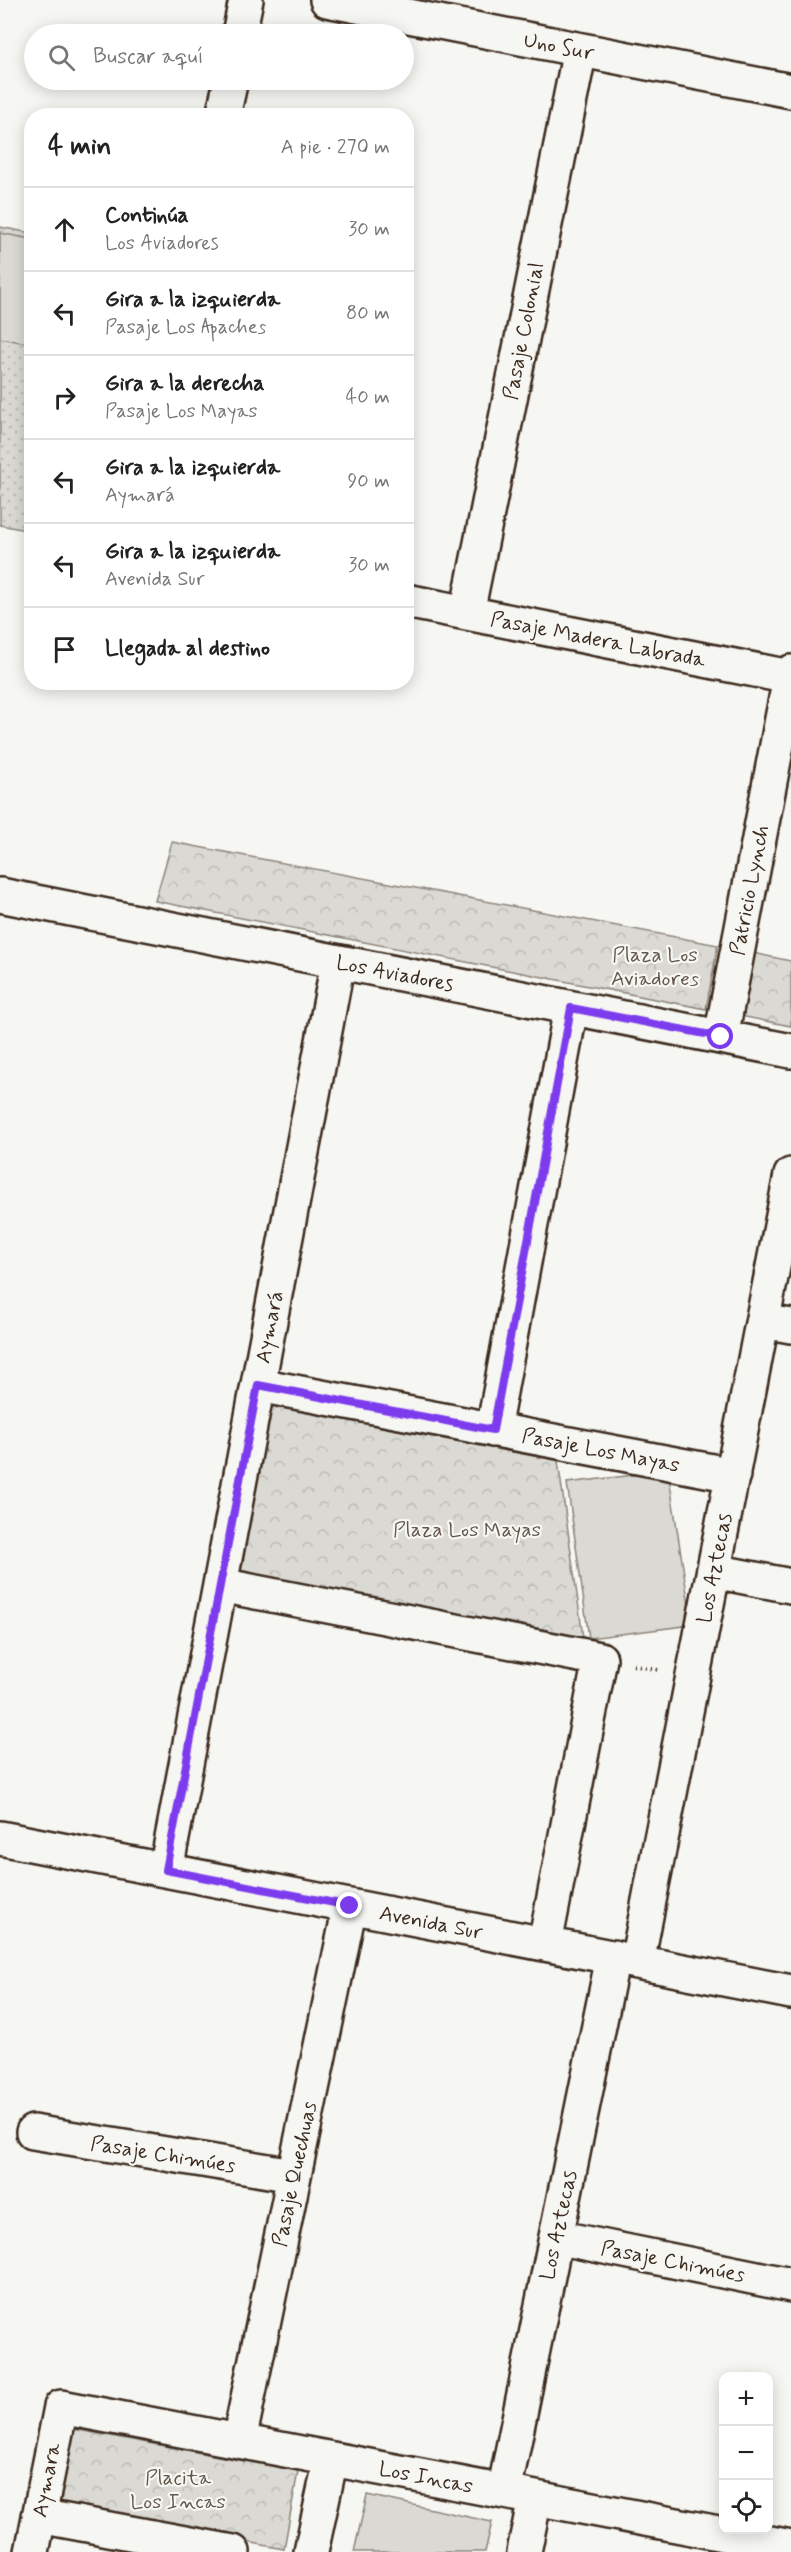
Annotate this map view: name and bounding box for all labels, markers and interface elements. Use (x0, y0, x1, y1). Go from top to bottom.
search box (24, 24, 414, 90)
street label: Uno Sur (521, 26, 597, 68)
icon: search (45, 41, 78, 74)
text: Buscar aquí (93, 43, 204, 71)
text: 4 min (48, 130, 111, 164)
text: A pie · 270 m (281, 134, 390, 161)
text: Continúa (105, 202, 189, 230)
icon: ahead (48, 213, 81, 246)
text: 30 m (348, 216, 390, 243)
text: Los Aviadores (105, 230, 219, 257)
street label: Pasaje Colonial (497, 260, 551, 402)
text: Gira a la izquierda (105, 286, 280, 314)
icon: left (48, 297, 81, 330)
text: 80 m (346, 300, 390, 327)
text: Pasaje Los Apaches (105, 314, 266, 341)
text: Gira a la derecha (105, 370, 265, 398)
icon: right (48, 381, 81, 414)
text: 40 m (346, 384, 390, 411)
text: Pasaje Los Mayas (105, 398, 257, 425)
text: Gira a la izquierda (105, 454, 280, 482)
icon: left (48, 465, 81, 498)
text: 90 m (347, 468, 390, 495)
text: Aymará (105, 482, 175, 509)
text: Gira a la izquierda (105, 538, 280, 566)
icon: left (48, 549, 81, 582)
text: 30 m (348, 552, 390, 579)
text: Avenida Sur (105, 566, 204, 593)
street label: Pasaje Madera Labrada (488, 605, 708, 675)
icon: arrive (48, 633, 81, 666)
text: Llegada al destino (105, 635, 270, 663)
street label: Patricio Lynch (724, 823, 776, 958)
park label: Plaza Los Aviadores (611, 941, 699, 993)
street label: Los Aviadores (334, 949, 456, 999)
route start (707, 1023, 733, 1049)
street label: Aymará (249, 1289, 291, 1366)
street label: Pasaje Los Mayas (520, 1422, 682, 1480)
street label: Los Aztecas (691, 1511, 739, 1626)
park label: Plaza Los Mayas (393, 1516, 541, 1544)
route end (336, 1892, 362, 1918)
street label: Avenida Sur (377, 1899, 485, 1947)
street label: Pasaje Quechuas (266, 2099, 324, 2249)
street label: Pasaje Chimúes (88, 2130, 237, 2180)
street label: Los Aztecas (534, 2168, 584, 2283)
street label: Pasaje Chimúes (598, 2234, 747, 2290)
map controls (719, 2372, 773, 2534)
button: + (719, 2372, 773, 2426)
button: − (719, 2426, 773, 2480)
street label: Aymara (26, 2440, 68, 2520)
street label: Los Incas (376, 2455, 475, 2501)
park label: Placita Los Incas (130, 2464, 226, 2516)
button: locate (719, 2480, 773, 2534)

